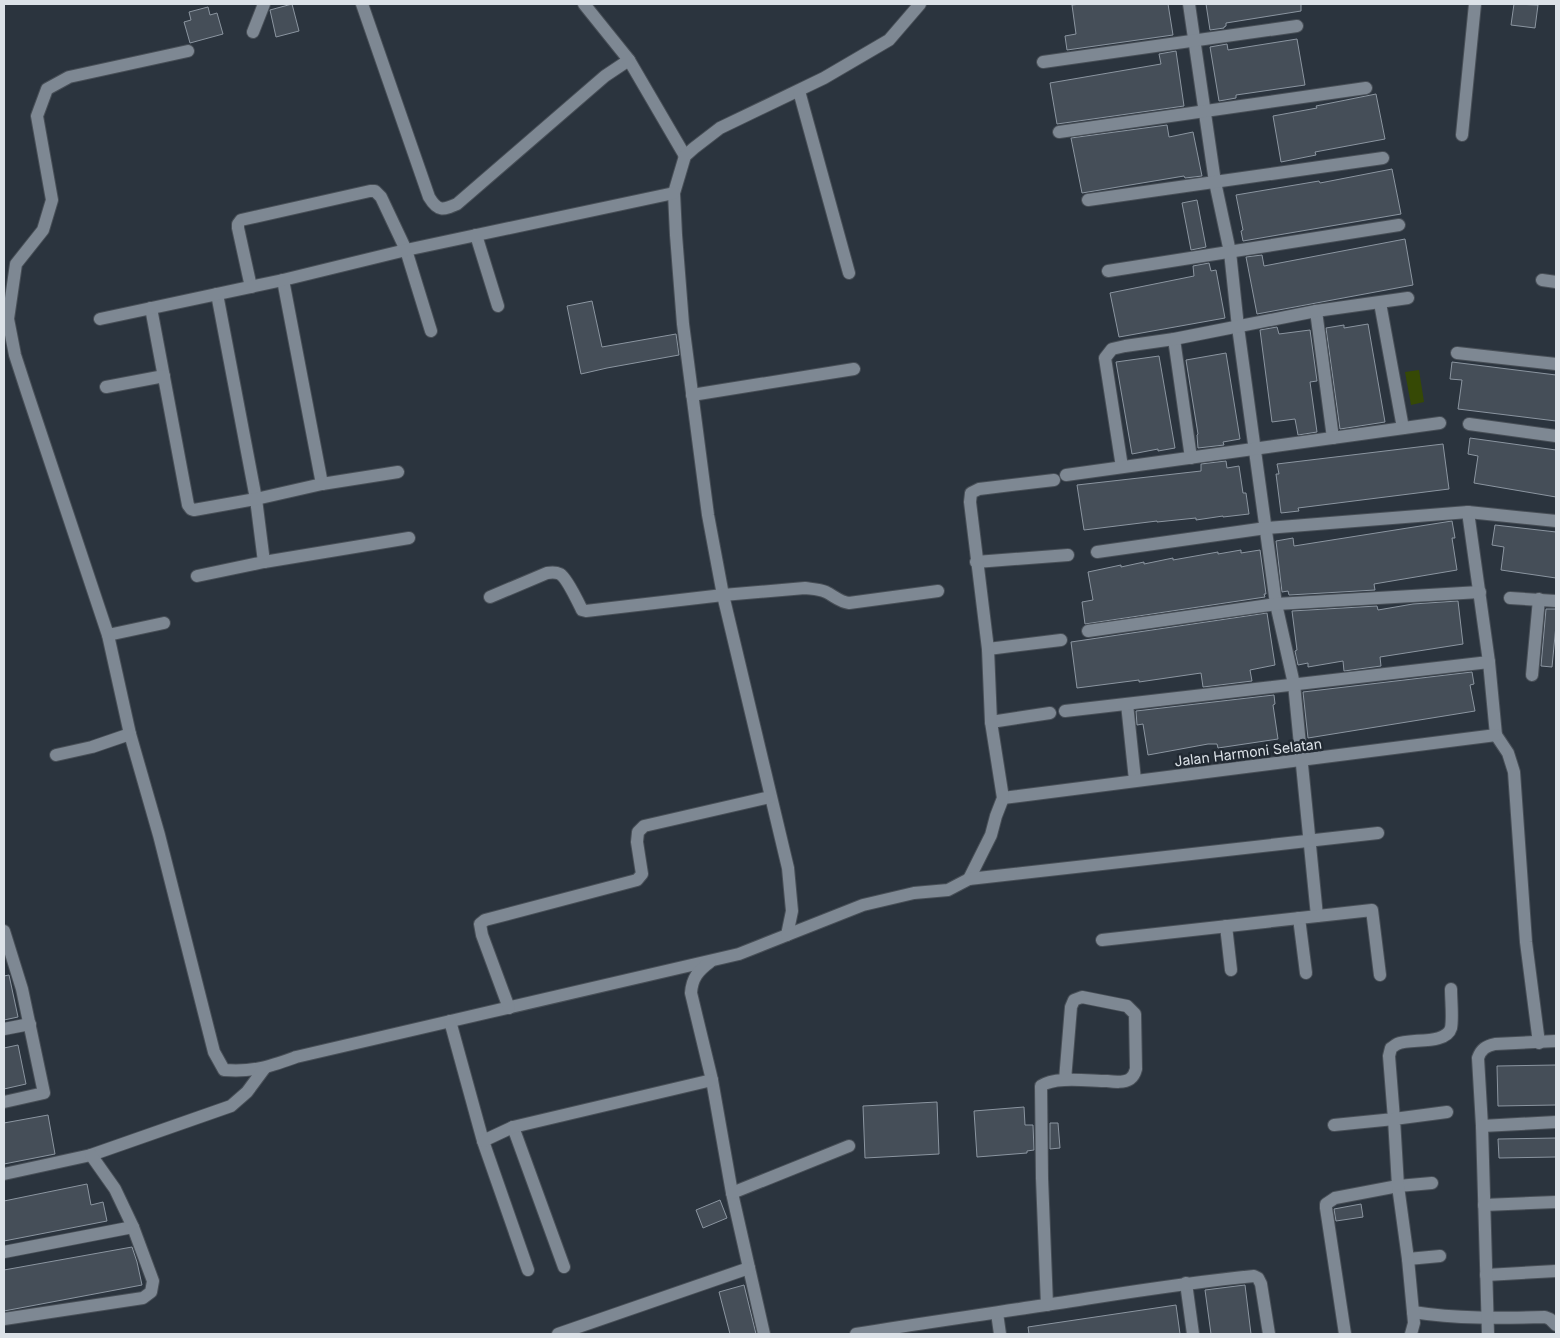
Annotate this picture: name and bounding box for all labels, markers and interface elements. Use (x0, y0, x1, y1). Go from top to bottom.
street label: Jalan Harmoni Selatan (1173, 735, 1323, 769)

